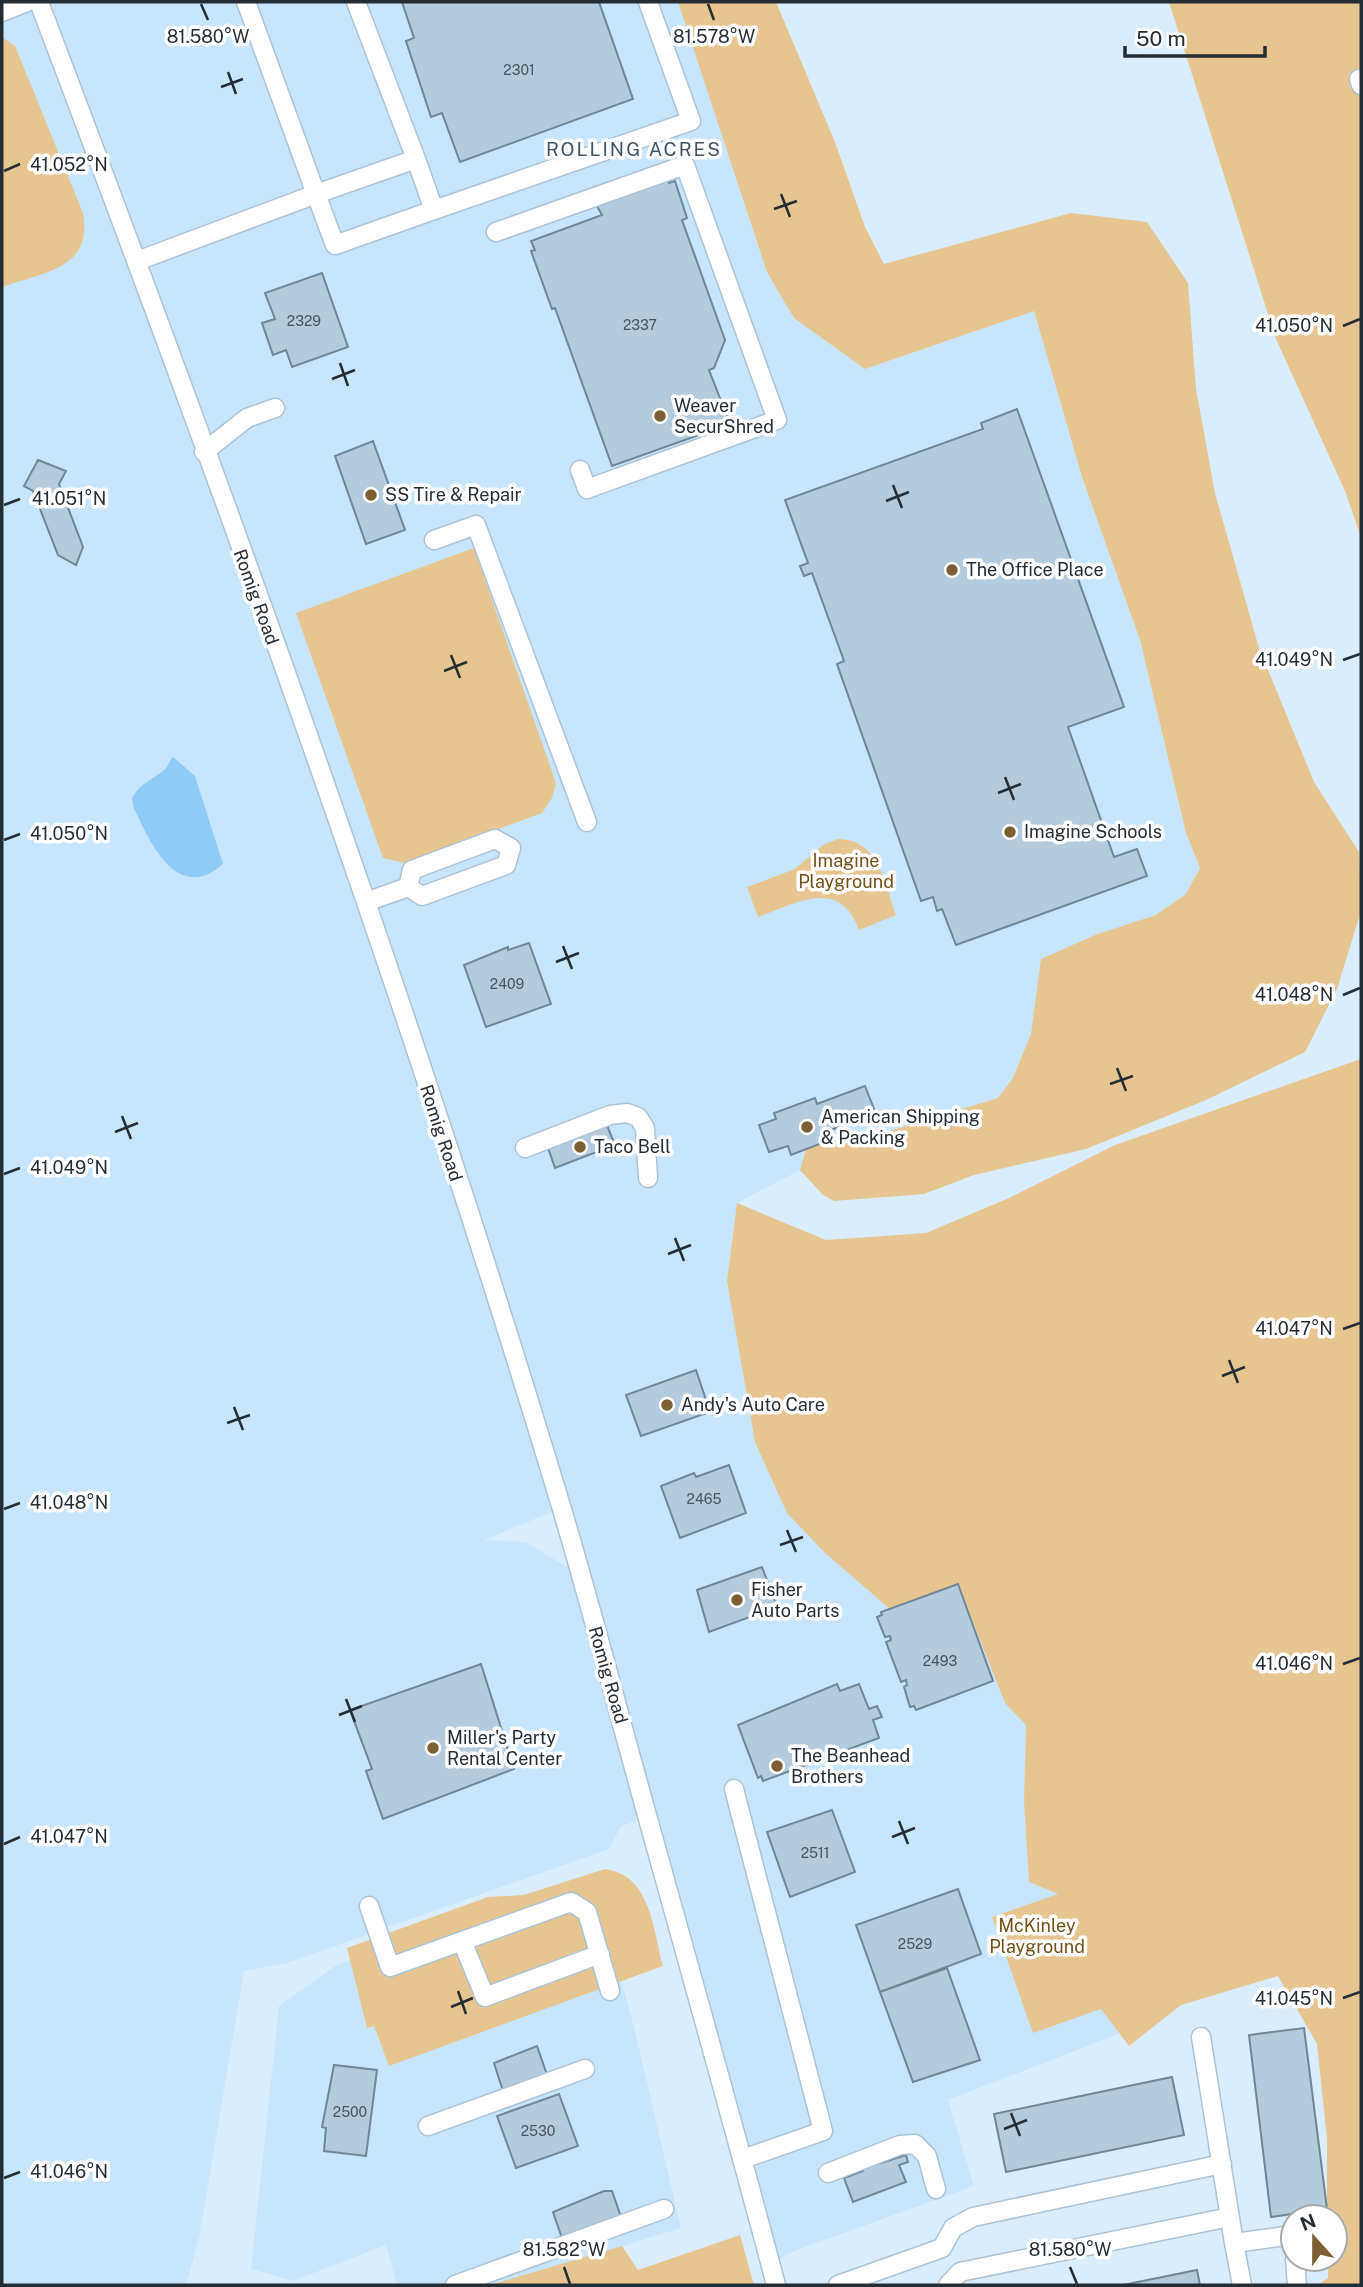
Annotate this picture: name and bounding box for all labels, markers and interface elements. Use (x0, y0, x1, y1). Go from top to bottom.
scale bar (1125, 14, 1265, 58)
text: 81.580°W (167, 26, 249, 47)
text: 81.578°W (673, 26, 755, 47)
text: 50 m (1136, 26, 1186, 51)
house number: 2301 (503, 62, 535, 78)
district label: ROLLING ACRES (546, 138, 722, 160)
text: 41.052°N (30, 154, 108, 175)
house number: 2329 (287, 313, 321, 329)
text: 41.050°N (1255, 315, 1333, 336)
house number: 2337 (623, 317, 657, 333)
place label: Weaver SecurShred (674, 395, 774, 437)
marker: Weaver SecurShred (652, 408, 668, 424)
place label: SS Tire & Repair (385, 484, 522, 505)
marker: SS Tire & Repair (363, 487, 379, 503)
text: 41.051°N (32, 488, 106, 509)
street label: Romig Road (229, 546, 283, 648)
place label: The Office Place (966, 559, 1104, 580)
marker: The Office Place (944, 562, 960, 578)
text: 41.049°N (1255, 649, 1333, 670)
place label: Imagine Schools (1024, 821, 1162, 842)
text: 41.050°N (30, 823, 108, 844)
marker: Imagine Schools (1002, 824, 1018, 840)
park label: Imagine Playground (798, 850, 894, 892)
house number: 2409 (490, 976, 524, 992)
text: 41.048°N (1255, 984, 1333, 1005)
street label: Romig Road (416, 1082, 467, 1184)
place label: American Shipping & Packing (821, 1106, 980, 1148)
marker: American Shipping & Packing (799, 1119, 815, 1135)
place label: Taco Bell (594, 1136, 671, 1157)
marker: Taco Bell (572, 1139, 588, 1155)
text: 41.049°N (30, 1157, 108, 1178)
text: 41.047°N (1255, 1318, 1333, 1339)
place label: Andy's Auto Care (681, 1394, 825, 1415)
marker: Andy's Auto Care (659, 1397, 675, 1413)
house number: 2465 (687, 1491, 721, 1507)
text: 41.048°N (30, 1492, 108, 1513)
place label: Fisher Auto Parts (751, 1579, 839, 1621)
marker: Fisher Auto Parts (729, 1592, 745, 1608)
street label: Romig Road (585, 1624, 632, 1726)
house number: 2493 (923, 1653, 957, 1669)
text: 41.046°N (1255, 1653, 1333, 1674)
place label: Miller's Party Rental Center (447, 1727, 562, 1769)
marker: Miller's Party Rental Center (425, 1740, 441, 1756)
place label: The Beanhead Brothers (791, 1745, 910, 1787)
marker: The Beanhead Brothers (769, 1758, 785, 1774)
text: 41.047°N (30, 1826, 108, 1847)
house number: 2511 (801, 1845, 829, 1861)
park label: McKinley Playground (989, 1915, 1085, 1957)
house number: 2529 (898, 1936, 932, 1952)
text: 41.045°N (1255, 1988, 1333, 2009)
house number: 2500 (333, 2104, 367, 2120)
house number: 2530 (521, 2123, 555, 2139)
text: 41.046°N (30, 2161, 108, 2182)
north arrow (1279, 2203, 1349, 2273)
text: N (1297, 2209, 1319, 2235)
text: 81.582°W (523, 2239, 605, 2260)
text: 81.580°W (1029, 2239, 1111, 2260)

